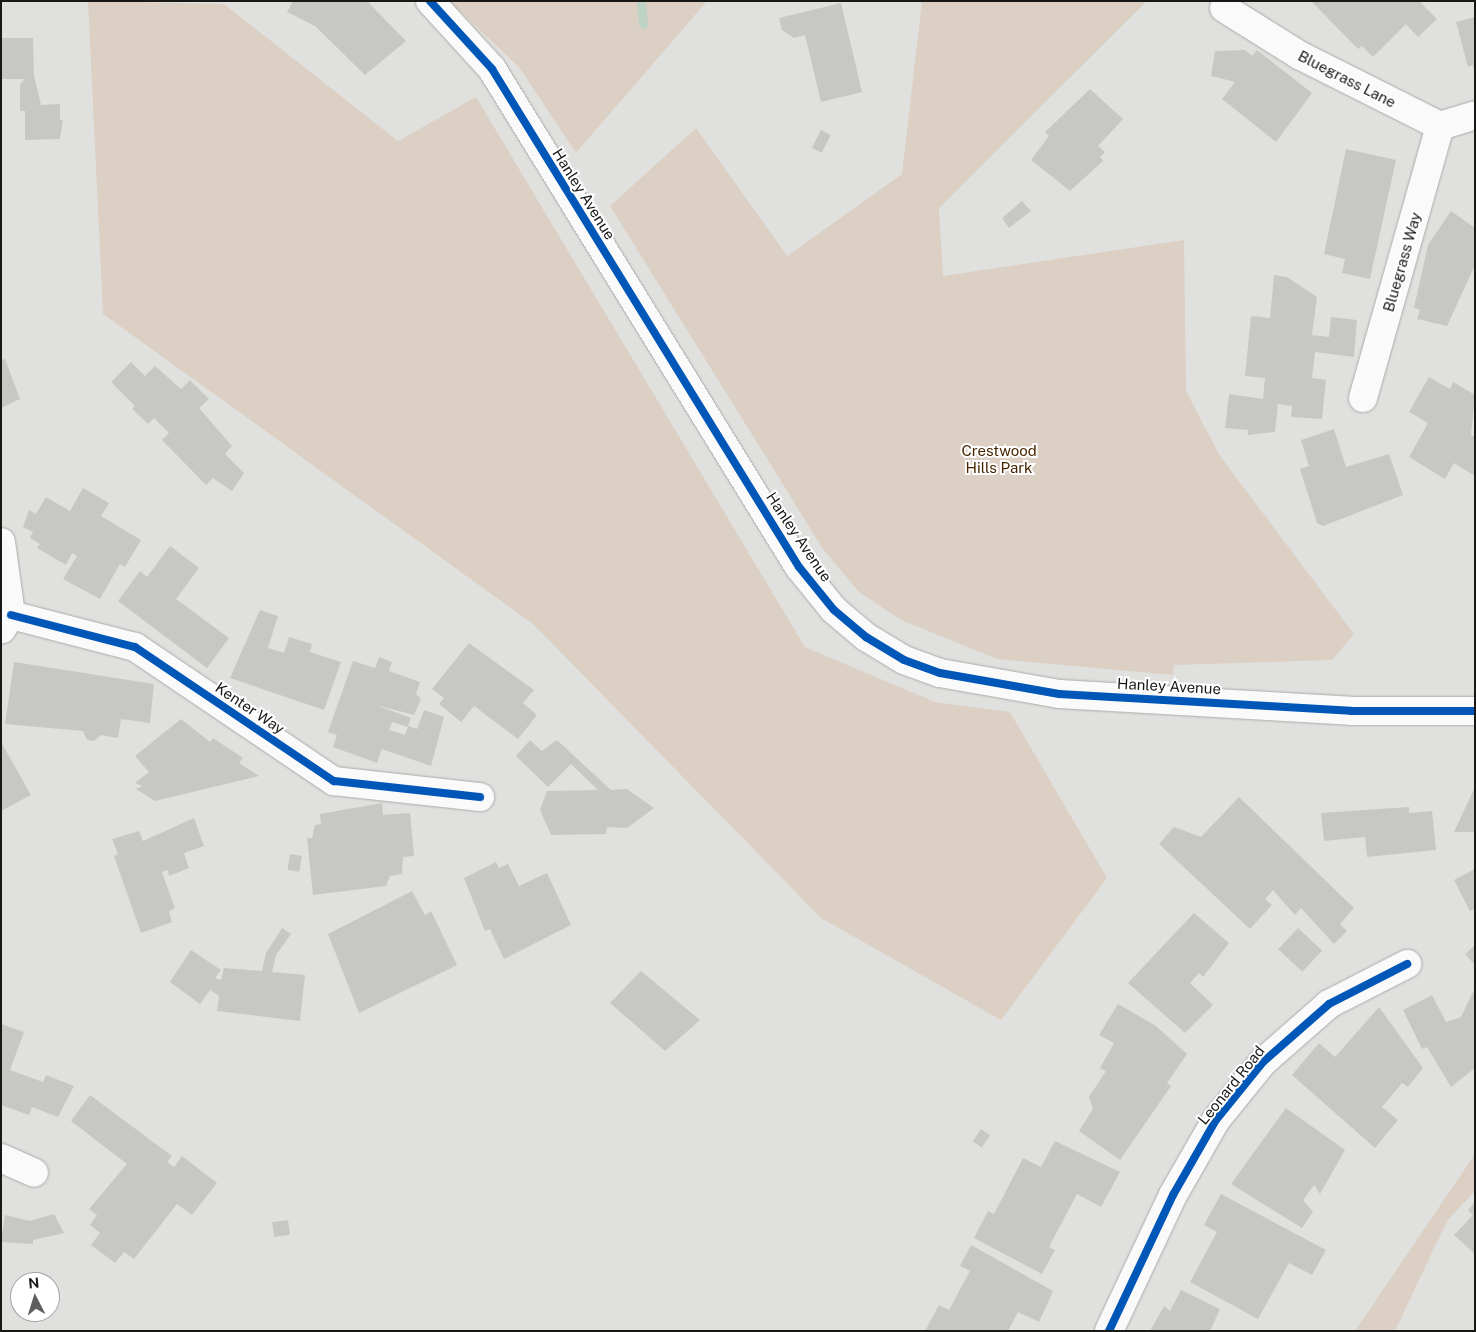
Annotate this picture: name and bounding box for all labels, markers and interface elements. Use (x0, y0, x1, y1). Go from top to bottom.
street label: Bluegrass Lane (1295, 47, 1399, 111)
street label: Hanley Avenue (549, 145, 619, 243)
street label: Bluegrass Way (1379, 210, 1425, 314)
park label: Crestwood Hills Park (961, 441, 1037, 476)
street label: Hanley Avenue (762, 489, 836, 585)
street label: Hanley Avenue (1117, 674, 1221, 698)
street label: Kenter Way (212, 678, 288, 738)
street label: Leonard Road (1194, 1042, 1268, 1128)
north arrow (10, 1272, 60, 1322)
text: N (28, 1275, 40, 1292)

